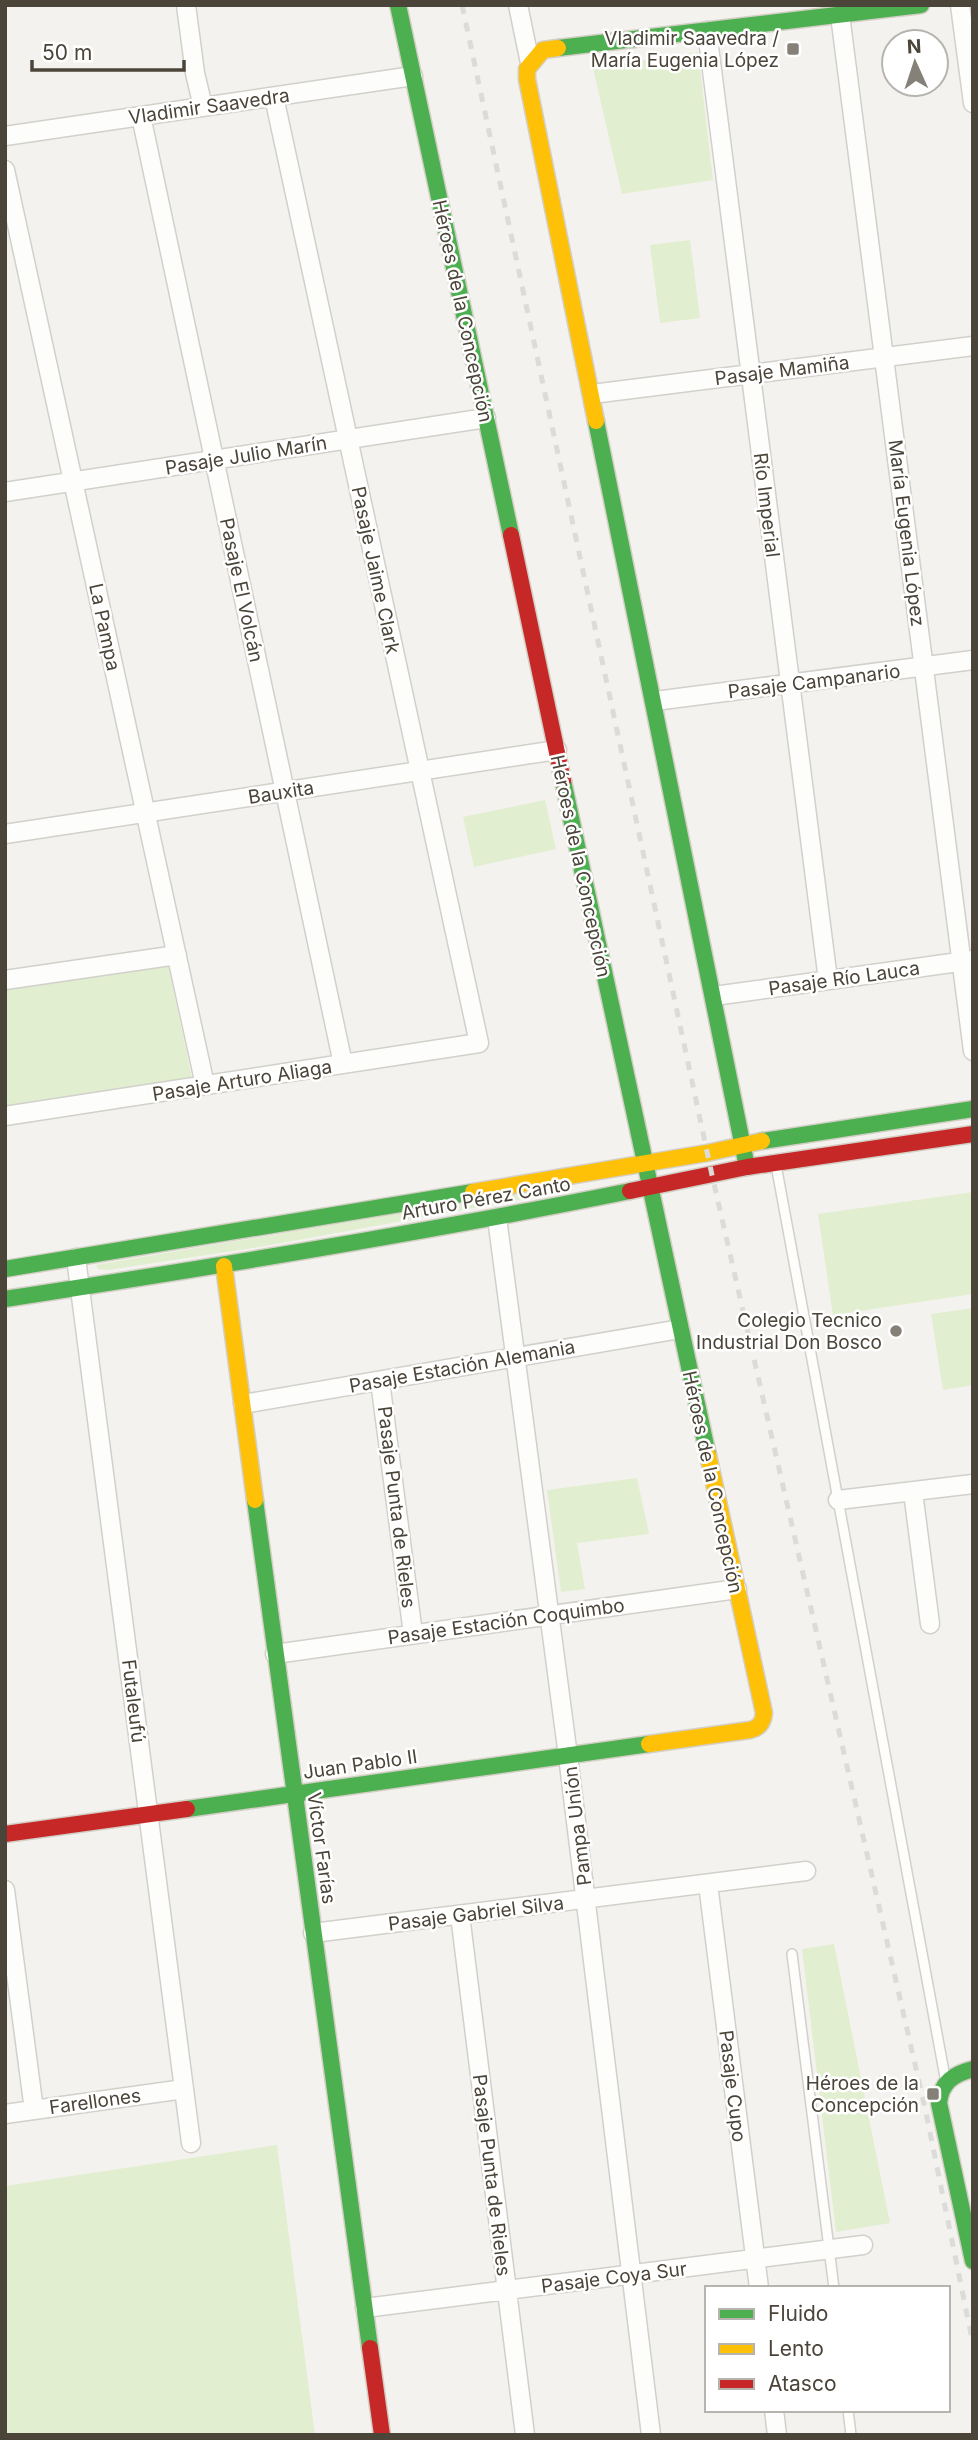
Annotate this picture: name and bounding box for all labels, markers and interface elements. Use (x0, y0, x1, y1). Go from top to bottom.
place label: Vladimir Saavedra / María Eugenia López (591, 27, 779, 72)
scale bar (32, 28, 184, 72)
north arrow (880, 28, 950, 98)
text: N (906, 35, 922, 58)
text: 50 m (42, 40, 92, 65)
marker: Vladimir Saavedra / María Eugenia López (785, 41, 801, 57)
street label: Vladimir Saavedra (127, 84, 291, 129)
street label: Héroes de la Concepción (428, 198, 497, 424)
street label: Pasaje Mamiña (713, 351, 851, 390)
street label: Pasaje Julio Marín (163, 431, 329, 480)
street label: María Eugenia López (884, 438, 929, 628)
street label: Río Imperial (749, 451, 784, 559)
street label: Pasaje Jaime Clark (347, 484, 405, 657)
street label: Pasaje El Volcán (215, 516, 268, 664)
street label: La Pampa (84, 581, 125, 673)
street label: Pasaje Campanario (727, 660, 902, 703)
street label: Héroes de la Concepción (546, 753, 615, 979)
street label: Bauxita (247, 776, 316, 809)
street label: Pasaje Río Lauca (767, 956, 921, 1000)
street label: Pasaje Arturo Aliaga (151, 1055, 333, 1106)
street label: Arturo Pérez Canto (400, 1172, 572, 1225)
place label: Colegio Tecnico Industrial Don Bosco (696, 1309, 882, 1354)
marker: Colegio Tecnico Industrial Don Bosco (888, 1323, 904, 1339)
street label: Pasaje Estación Alemania (347, 1335, 577, 1398)
street label: Héroes de la Concepción (678, 1369, 747, 1595)
street label: Pasaje Punta de Rieles (373, 1405, 420, 1609)
street label: Pasaje Estación Coquimbo (386, 1593, 626, 1649)
street label: Futaleufú (117, 1658, 150, 1744)
street label: Juan Pablo II (301, 1745, 419, 1784)
street label: Pampa Unión (559, 1765, 596, 1887)
street label: Víctor Farías (302, 1791, 341, 1905)
street label: Pasaje Gabriel Silva (387, 1891, 565, 1936)
street label: Pasaje Cupo (714, 2029, 751, 2143)
place label: Héroes de la Concepción (806, 2072, 919, 2117)
street label: Pasaje Punta de Rieles (468, 2073, 515, 2277)
street label: Farellones (48, 2084, 142, 2119)
marker: Héroes de la Concepción (925, 2086, 941, 2102)
street label: Pasaje Coya Sur (540, 2257, 688, 2298)
legend (705, 2286, 950, 2412)
text: Fluido (768, 2301, 828, 2326)
text: Lento (768, 2336, 824, 2361)
text: Atasco (768, 2371, 837, 2396)

